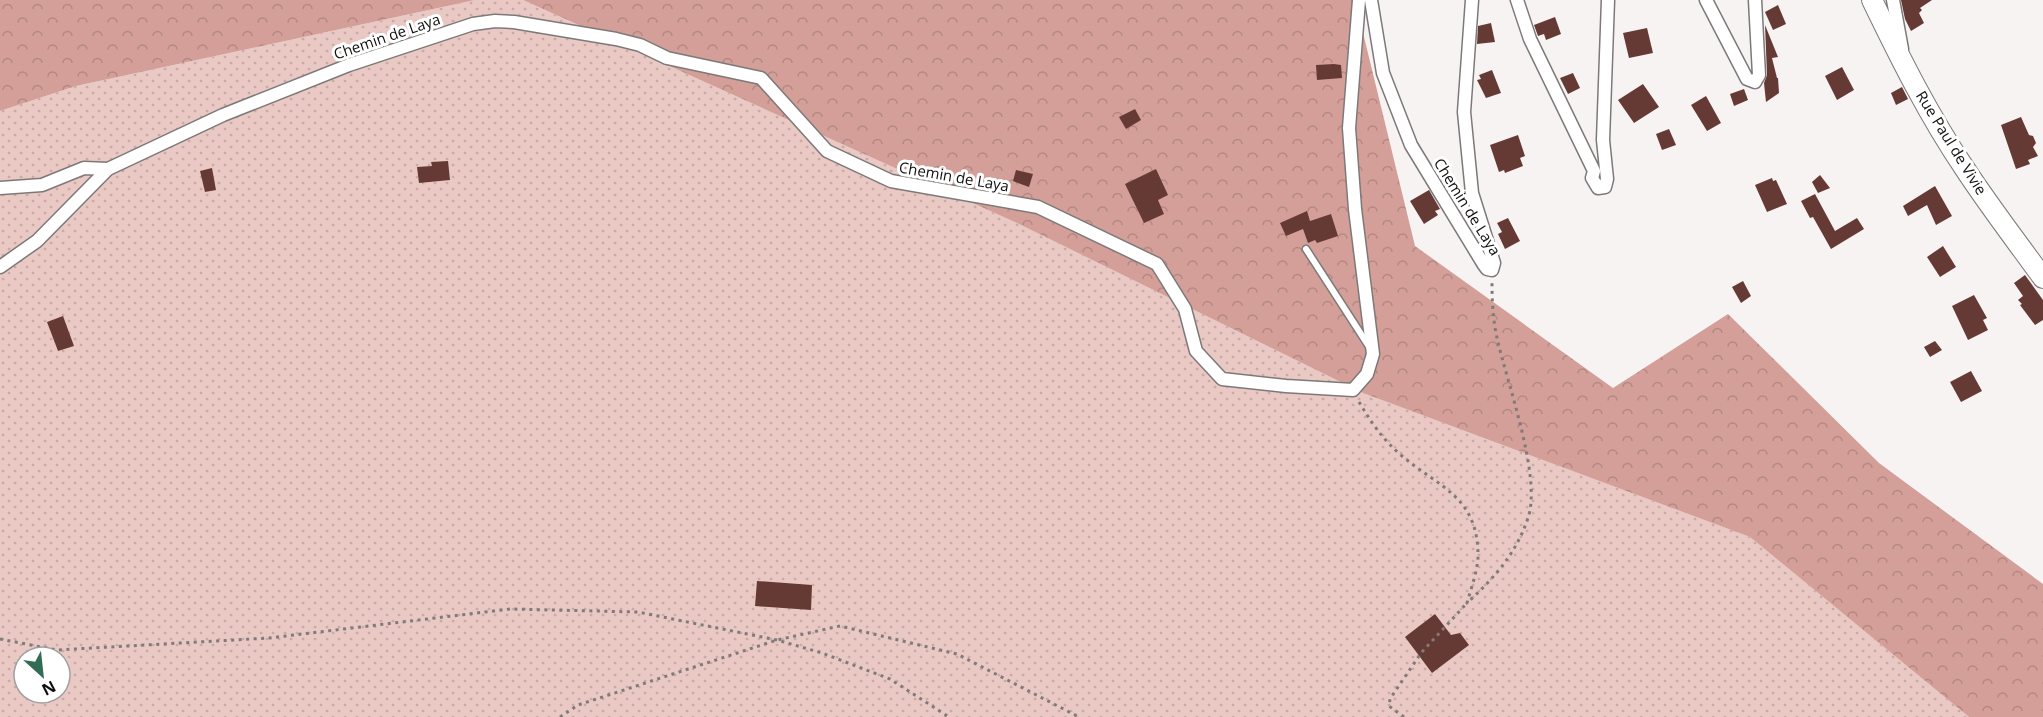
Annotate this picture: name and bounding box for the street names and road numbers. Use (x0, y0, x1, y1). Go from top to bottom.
street label: Chemin de Laya (331, 8, 443, 64)
street label: Rue Paul de Vivie (1912, 87, 1992, 198)
street label: Chemin de Laya (1430, 154, 1506, 259)
street label: Chemin de Laya (898, 156, 1011, 196)

